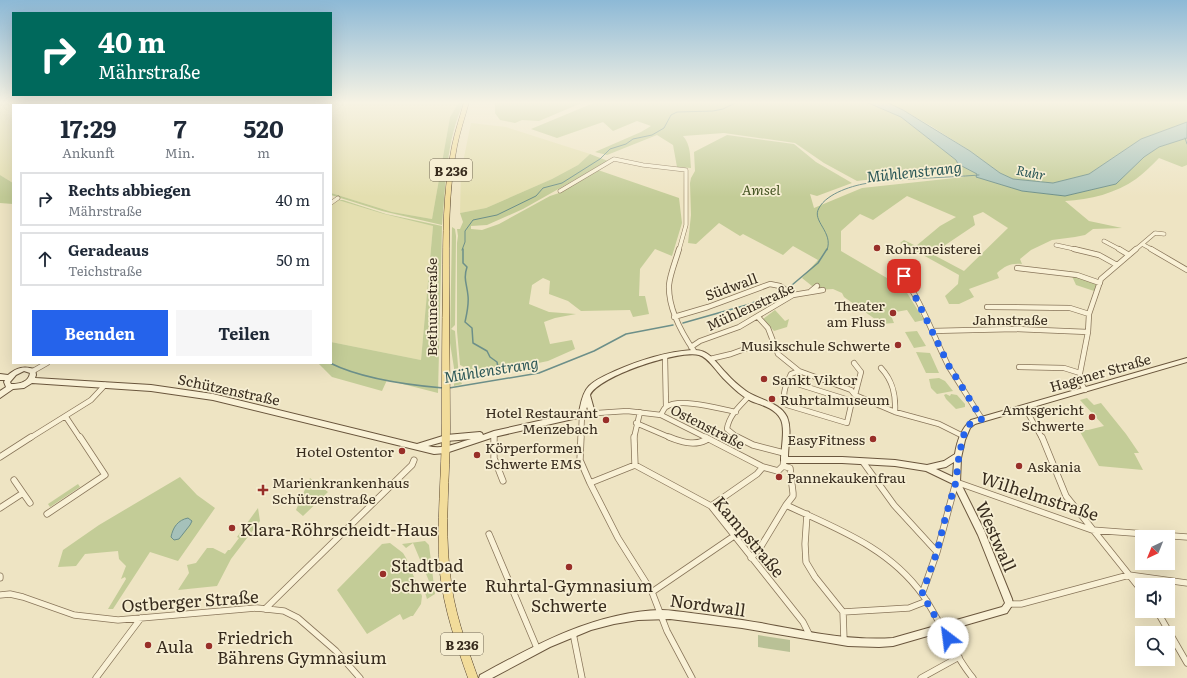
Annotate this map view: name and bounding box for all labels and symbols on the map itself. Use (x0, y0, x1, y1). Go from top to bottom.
water label: Mühlenstrang (865, 155, 963, 187)
road number: B 236 (430, 159, 472, 181)
water label: Ruhr (1015, 160, 1047, 184)
park label: Amsel (742, 179, 780, 199)
place label: Rohrmeisterei (885, 238, 982, 258)
marker: Rohrmeisterei (872, 243, 882, 253)
street label: Bethunestraße (421, 258, 441, 356)
pin (887, 259, 921, 293)
street label: Südwall (702, 267, 760, 305)
street label: Mühlenstraße (703, 277, 797, 335)
place label: Theater am Fluss (827, 295, 885, 331)
marker: Theater am Fluss (888, 308, 898, 318)
street label: Jahnstraße (972, 309, 1048, 329)
place label: Musikschule Schwerte (740, 335, 890, 355)
marker: Musikschule Schwerte (893, 340, 903, 350)
street label: Hagener Straße (1047, 348, 1153, 396)
water label: Mühlenstrang (442, 350, 540, 388)
street label: Schützenstraße (176, 368, 282, 410)
place label: Sankt Viktor (772, 369, 858, 389)
marker: Sankt Viktor (759, 374, 769, 384)
place label: Ruhrtalmuseum (780, 389, 890, 409)
marker: Ruhrtalmuseum (767, 394, 777, 404)
street label: Ostenstraße (667, 399, 749, 453)
place label: Amtsgericht Schwerte (1002, 399, 1084, 435)
place label: Hotel Restaurant Menzebach (485, 402, 598, 438)
marker: Amtsgericht Schwerte (1087, 412, 1097, 422)
marker: Hotel Restaurant Menzebach (601, 415, 611, 425)
place label: EasyFitness (787, 429, 865, 449)
marker: EasyFitness (868, 434, 878, 444)
place label: Körperformen Schwerte EMS (485, 437, 582, 473)
place label: Hotel Ostentor (296, 441, 394, 461)
marker: Hotel Ostentor (397, 446, 407, 456)
marker: Körperformen Schwerte EMS (472, 450, 482, 460)
place label: Askania (1027, 456, 1081, 476)
marker: Askania (1014, 461, 1024, 471)
street label: Wilhelmstraße (978, 464, 1102, 526)
place label: Pannekaukenfrau (787, 467, 906, 487)
place label: Marienkrankenhaus Schützenstraße (272, 472, 409, 508)
marker: Pannekaukenfrau (774, 472, 784, 482)
marker: Marienkrankenhaus Schützenstraße (257, 484, 269, 496)
street label: Kampstraße (708, 490, 792, 582)
street label: Westwall (970, 497, 1024, 575)
place label: Klara-Röhrscheidt-Haus (240, 516, 438, 541)
marker: Klara-Röhrscheidt-Haus (227, 523, 237, 533)
north arrow (1135, 530, 1175, 570)
place label: Stadtbad Schwerte (391, 552, 467, 597)
marker: Ruhrtal-Gymnasium Schwerte (564, 562, 574, 572)
marker: Stadtbad Schwerte (378, 569, 388, 579)
place label: Ruhrtal-Gymnasium Schwerte (485, 572, 653, 617)
street label: Ostberger Straße (120, 583, 260, 617)
street label: Nordwall (669, 586, 748, 622)
position arrow (927, 617, 969, 659)
place label: Friedrich Bährens Gymnasium (217, 624, 387, 669)
place label: Aula (156, 633, 194, 658)
road number: B 236 (441, 633, 483, 655)
marker: Aula (143, 640, 153, 650)
marker: Friedrich Bährens Gymnasium (204, 641, 214, 651)

